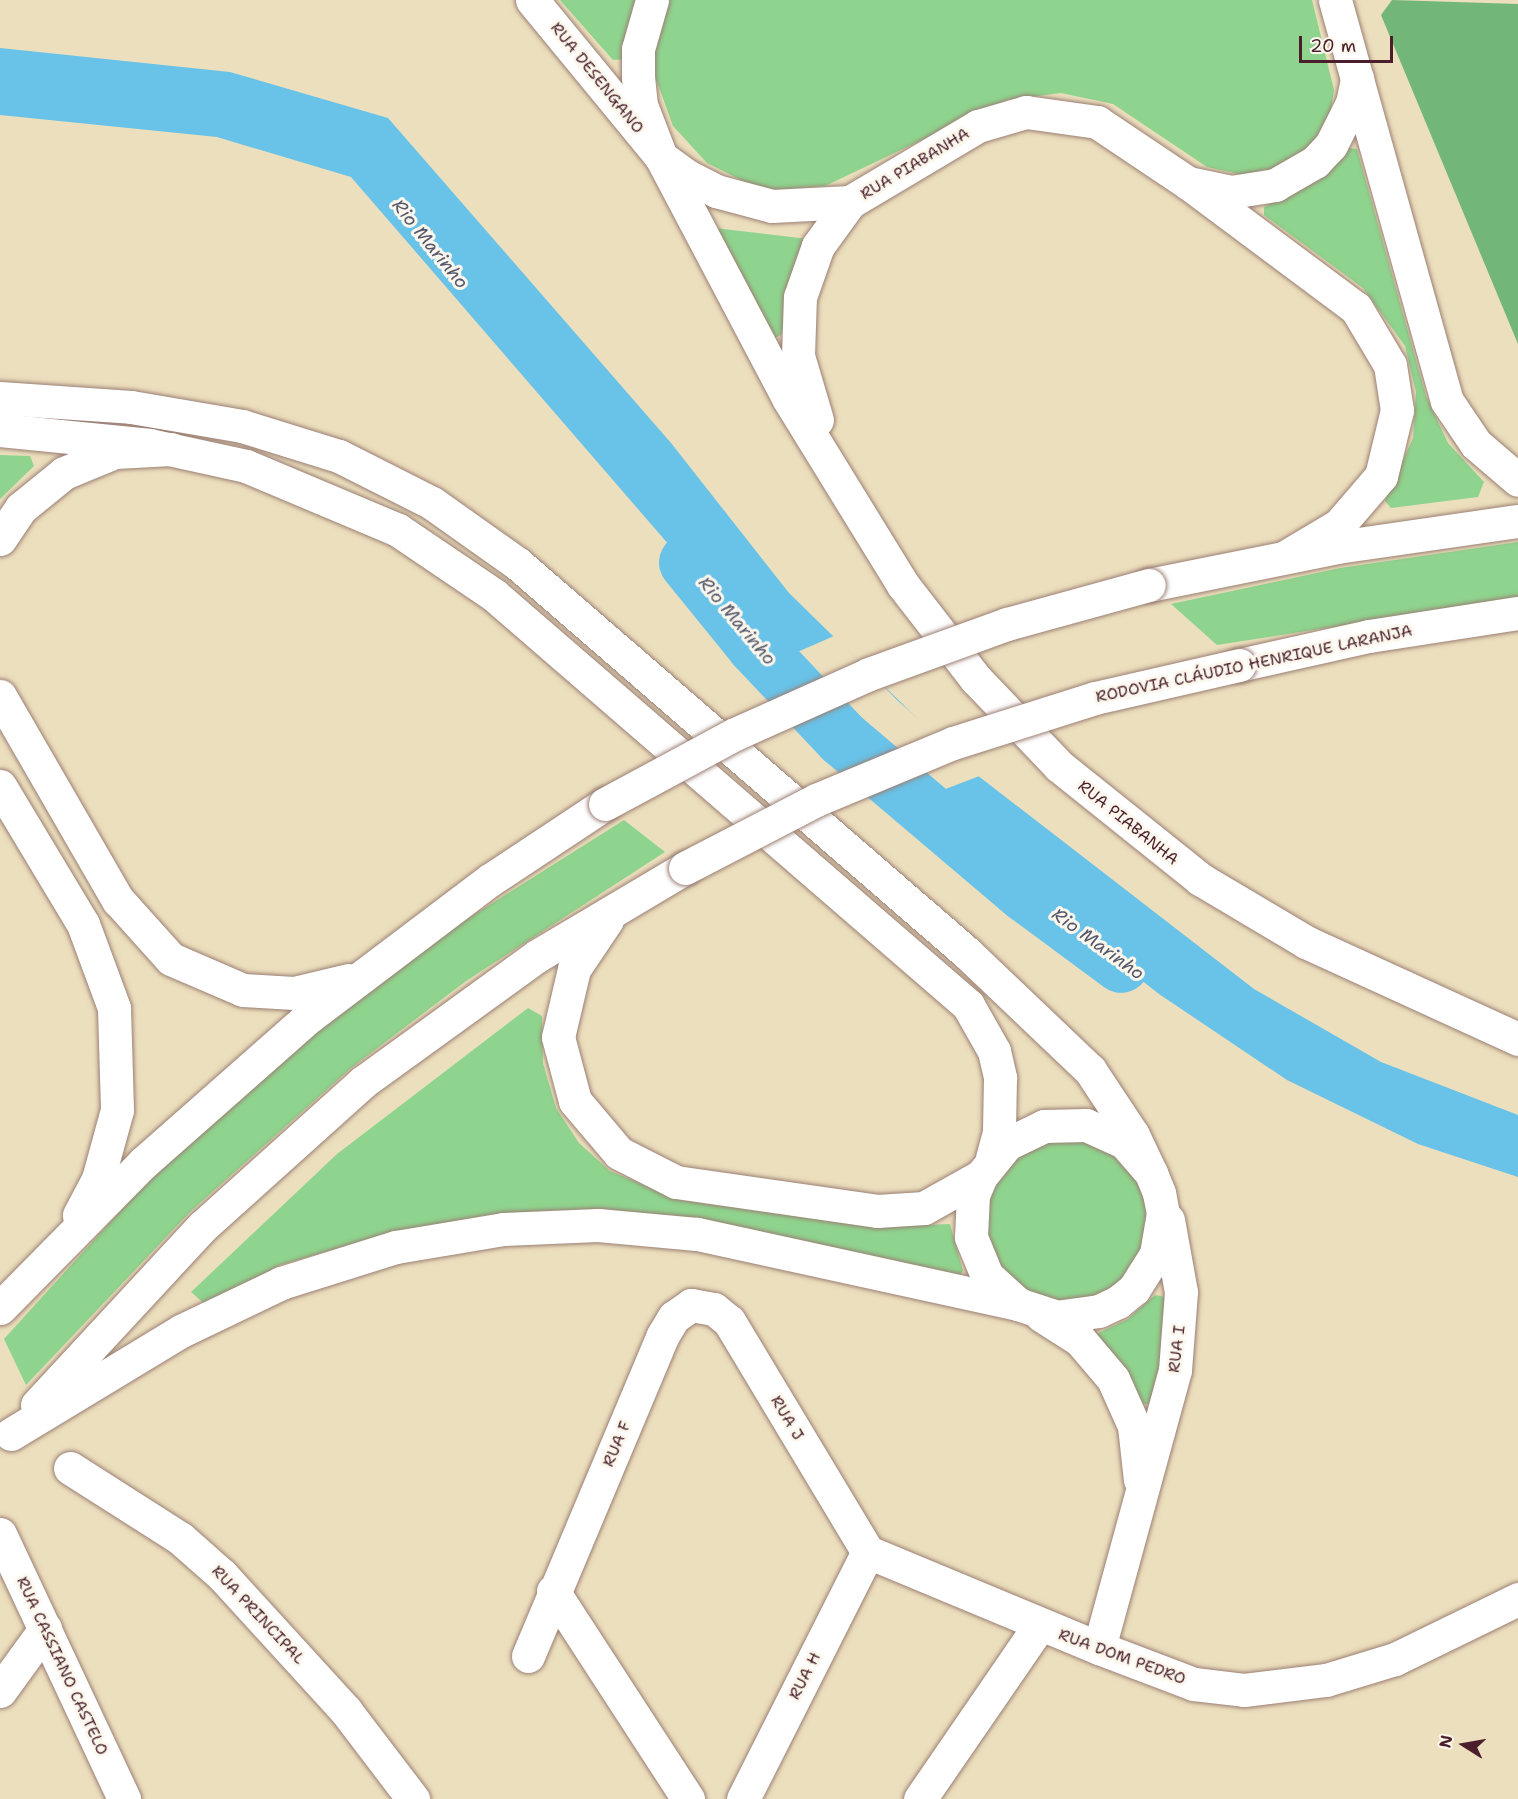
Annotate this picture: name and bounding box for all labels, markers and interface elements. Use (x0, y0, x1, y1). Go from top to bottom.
street label: RUA DESENGANO (546, 19, 648, 137)
scale bar (1302, 24, 1396, 62)
text: 20 m (1310, 34, 1356, 58)
street label: RUA PIABANHA (857, 124, 973, 204)
water label: Rio Marinho (387, 195, 473, 293)
water label: Rio Marinho (694, 572, 780, 670)
street label: RODOVIA CLÁUDIO HENRIQUE LARANJA (1094, 621, 1414, 707)
street label: RUA PIABANHA (1074, 777, 1182, 869)
water label: Rio Marinho (1048, 903, 1148, 985)
street label: RUA I (1165, 1324, 1189, 1374)
street label: RUA J (766, 1392, 808, 1444)
street label: RUA F (599, 1418, 635, 1470)
street label: RUA PRINCIPAL (207, 1562, 309, 1668)
street label: RUA CASSIANO CASTELO (12, 1574, 112, 1758)
street label: RUA DOM PEDRO (1056, 1625, 1188, 1689)
street label: RUA H (785, 1649, 825, 1703)
north arrow (1434, 1715, 1494, 1775)
text: N (1434, 1733, 1457, 1750)

